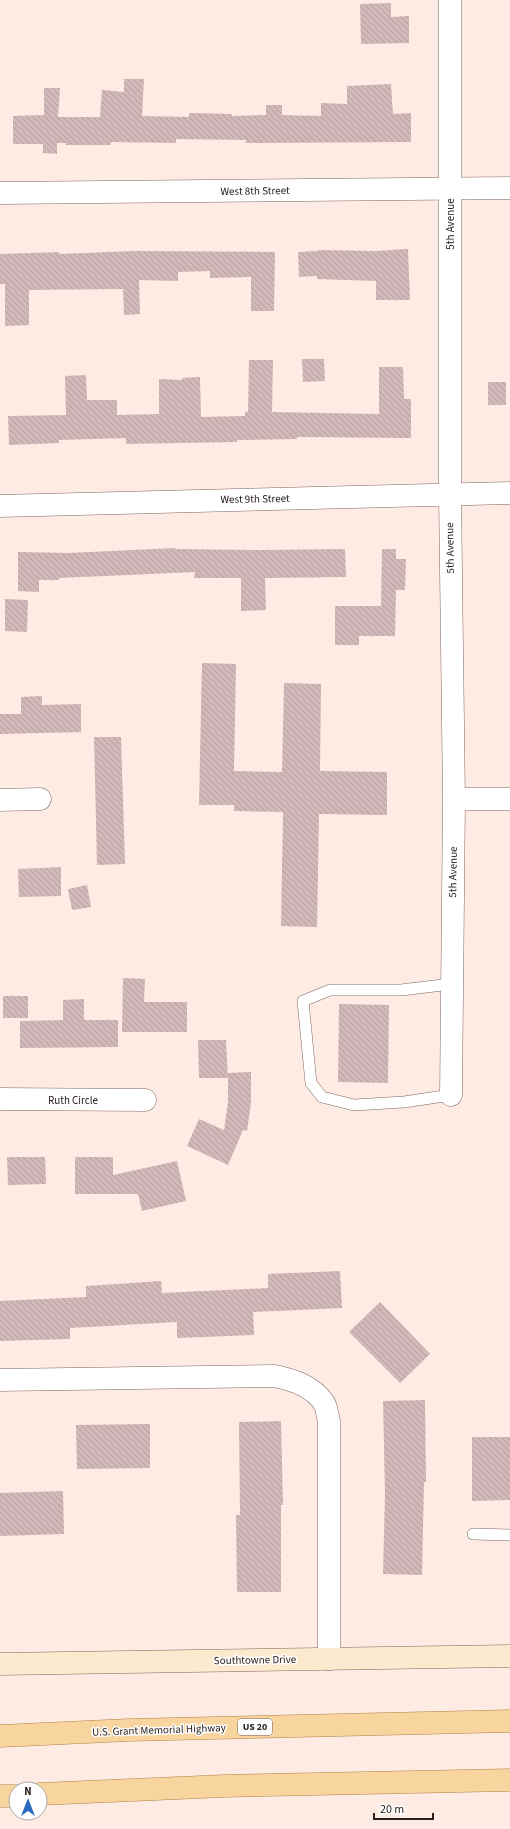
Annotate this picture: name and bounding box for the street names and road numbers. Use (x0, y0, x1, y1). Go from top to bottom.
street label: West 8th Street (220, 183, 290, 199)
street label: 5th Avenue (443, 198, 458, 250)
street label: West 9th Street (220, 491, 290, 507)
street label: 5th Avenue (442, 522, 458, 574)
street label: 5th Avenue (445, 846, 461, 898)
street label: Ruth Circle (48, 1093, 99, 1108)
street label: Southtowne Drive (214, 1652, 297, 1668)
road number: US 20 (238, 1719, 272, 1735)
street label: U.S. Grant Memorial Highway (92, 1720, 226, 1740)

